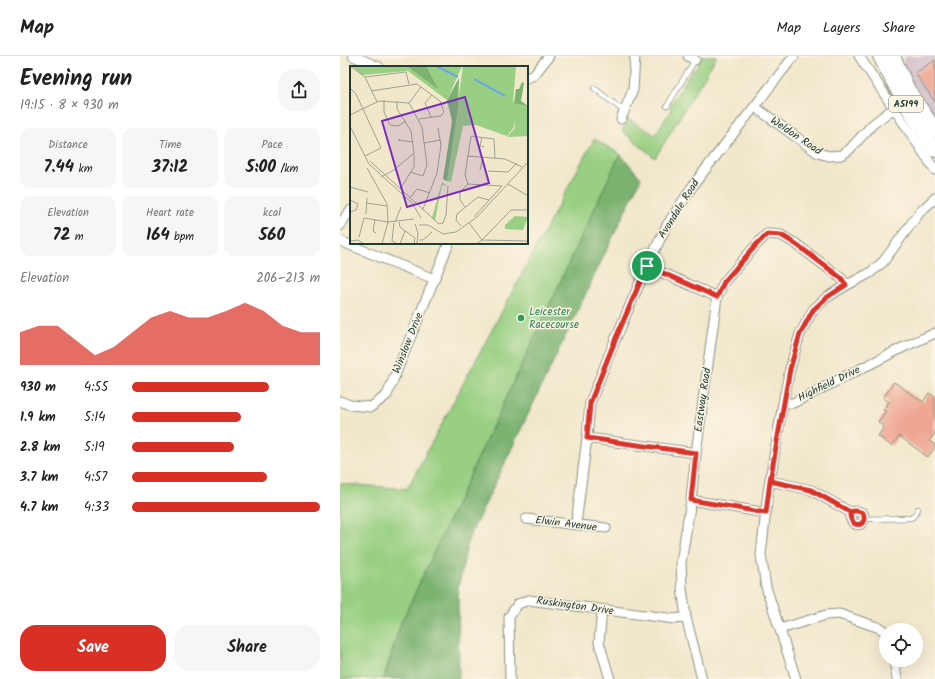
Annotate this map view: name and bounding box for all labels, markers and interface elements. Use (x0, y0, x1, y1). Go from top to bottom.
text: Map (20, 13, 54, 43)
text: Map (777, 17, 801, 39)
text: Layers (823, 17, 861, 39)
text: Share (883, 17, 915, 39)
text: Evening run (20, 62, 132, 97)
inset map (350, 66, 528, 244)
button: share (278, 69, 320, 111)
text: 19:15 · 8 × 930 m (20, 95, 119, 116)
road number: A5199 (889, 96, 923, 112)
street label: Weldon Road (766, 112, 826, 160)
text: Distance (48, 136, 88, 154)
text: Time (159, 136, 181, 154)
text: Pace (262, 136, 282, 154)
text: 7.44 (44, 154, 74, 181)
text: 37:12 (152, 154, 188, 181)
text: 5:00 (246, 154, 276, 181)
text: km (74, 160, 92, 178)
text: /km (276, 160, 298, 178)
street label: Avondale Road (654, 175, 705, 242)
text: Elevation (47, 204, 89, 222)
text: Heart rate (146, 204, 194, 222)
text: kcal (263, 204, 281, 222)
text: 72 (52, 222, 70, 249)
text: 164 (146, 222, 170, 249)
text: 560 (259, 222, 285, 249)
text: m (70, 228, 84, 246)
text: bpm (170, 228, 194, 246)
pin (630, 249, 664, 283)
icon: arrive (636, 255, 658, 277)
text: Elevation (20, 268, 69, 289)
text: 206–213 m (256, 268, 320, 289)
place label: Leicester Racecourse (529, 303, 579, 334)
street label: Winslow Drive (388, 310, 428, 376)
marker: Leicester Racecourse (516, 313, 526, 323)
street label: Highfield Drive (795, 361, 863, 407)
street label: Eastway Road (690, 366, 716, 433)
text: 930 m (20, 377, 56, 398)
text: 4:55 (84, 377, 108, 398)
text: 1.9 km (20, 407, 56, 428)
text: 5:14 (84, 407, 105, 428)
text: 2.8 km (20, 437, 60, 458)
text: 5:19 (84, 437, 105, 458)
text: 3.7 km (20, 467, 58, 488)
text: 4:57 (84, 467, 107, 488)
text: 4.7 km (20, 497, 58, 518)
text: 4:33 (84, 497, 109, 518)
street label: Elwin Avenue (534, 511, 598, 537)
street label: Ruskington Drive (535, 592, 615, 620)
map controls (879, 623, 923, 667)
button: locate (879, 623, 923, 667)
button: Save (20, 625, 166, 671)
button: Share (174, 625, 320, 671)

